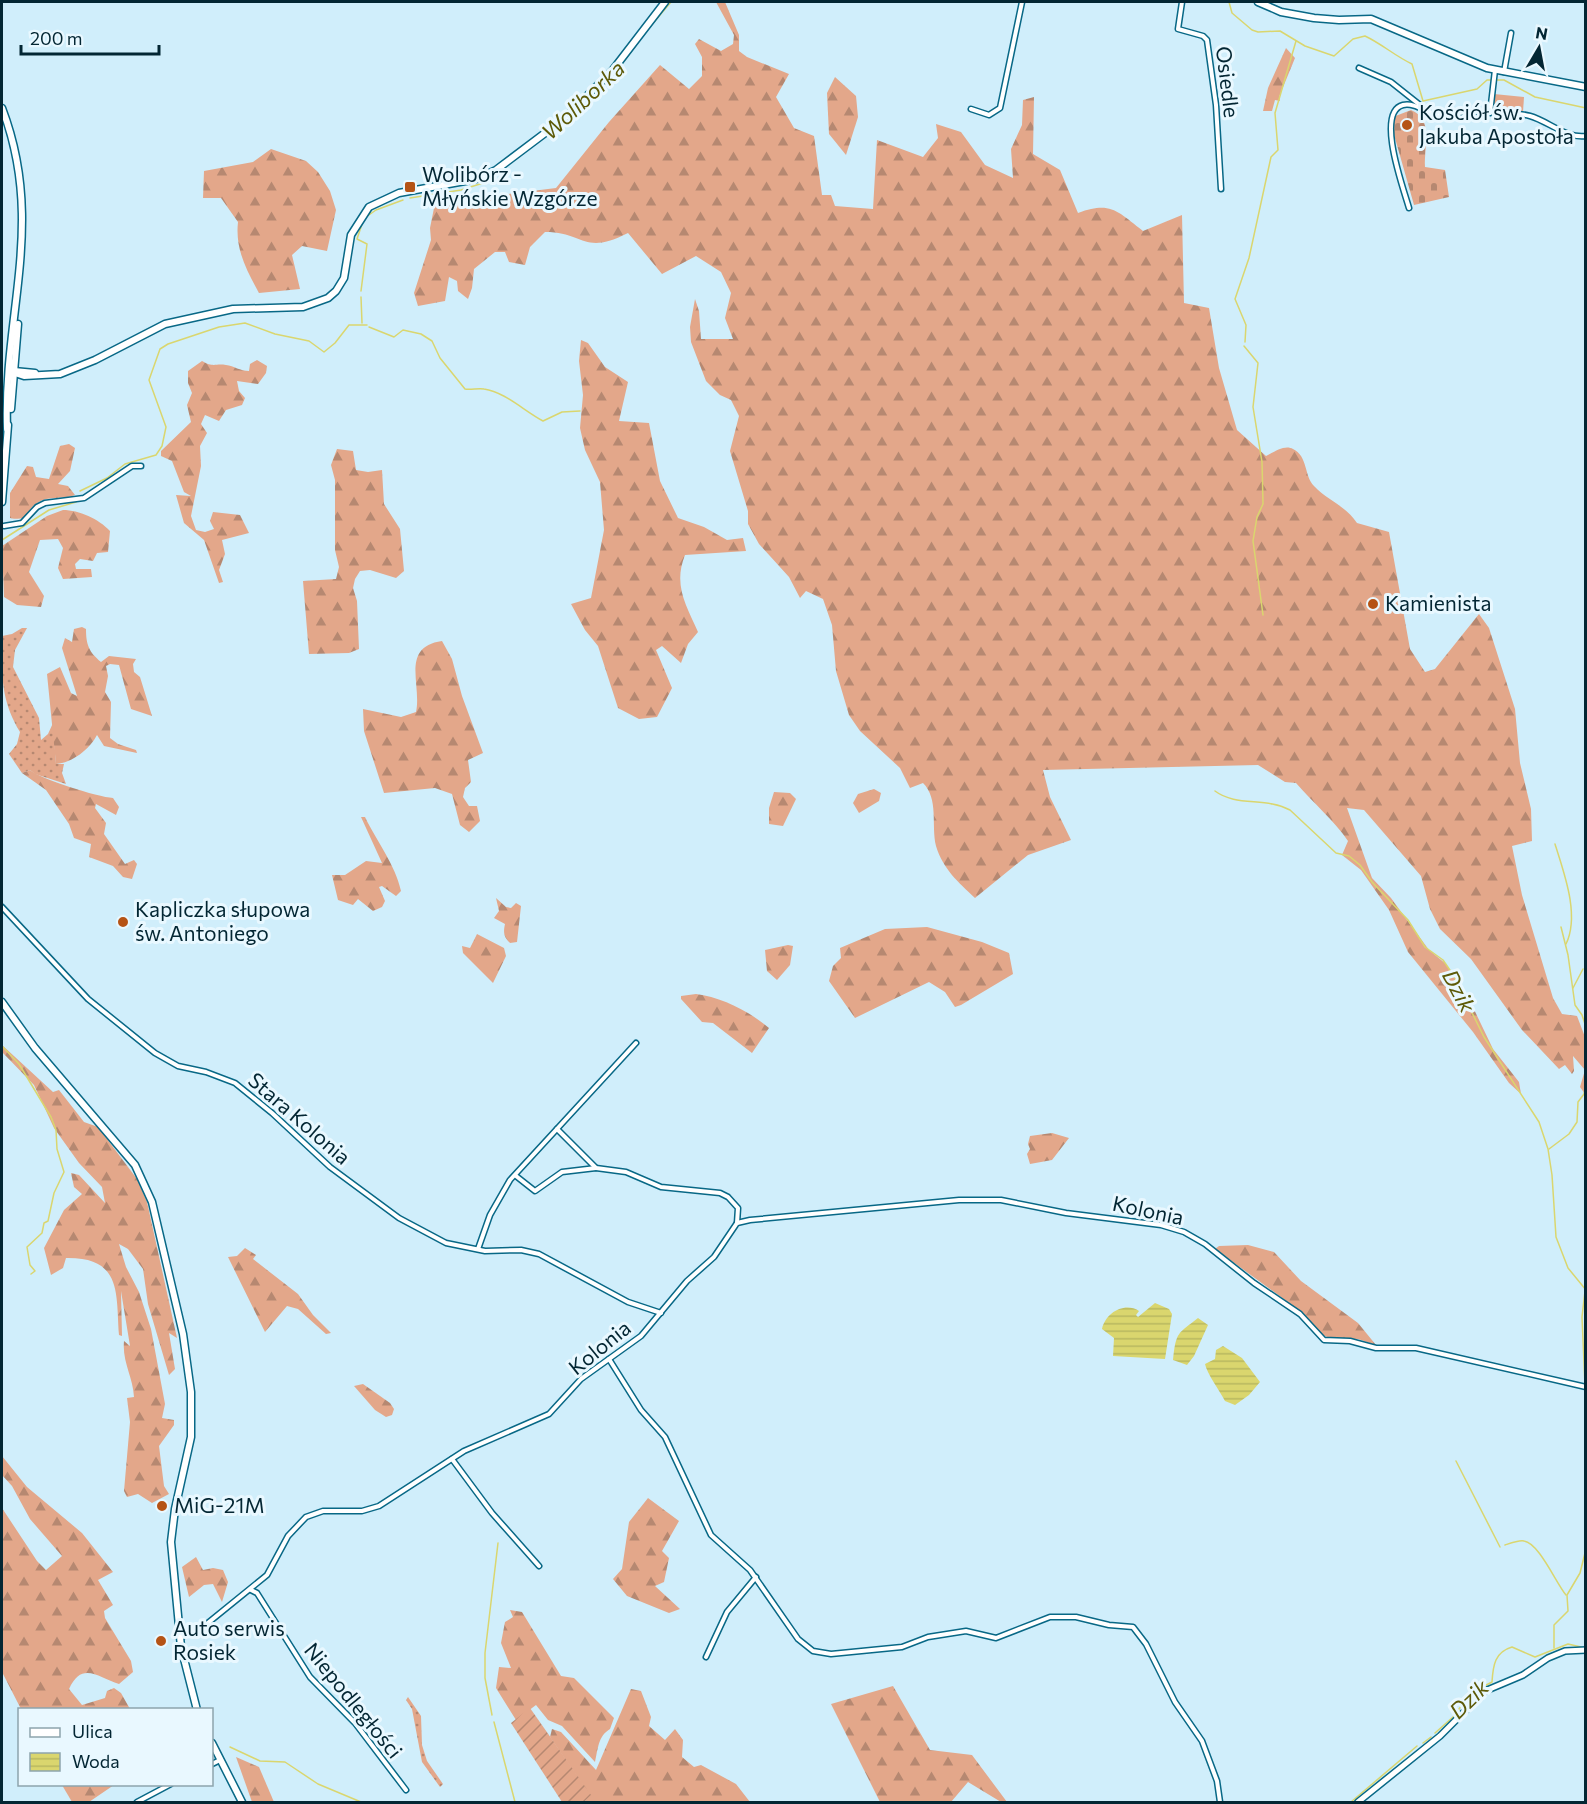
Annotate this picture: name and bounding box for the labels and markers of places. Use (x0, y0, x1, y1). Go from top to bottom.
place label: Kościół św. Jakuba Apostoła (1419, 99, 1574, 148)
marker: Kościół św. Jakuba Apostoła (1400, 118, 1414, 132)
place label: Wolibórz - Młyńskie Wzgórze (422, 161, 597, 210)
marker: Wolibórz - Młyńskie Wzgórze (403, 180, 417, 194)
place label: Kamienista (1385, 590, 1491, 615)
marker: Kamienista (1366, 597, 1380, 611)
place label: Kapliczka słupowa św. Antoniego (135, 896, 310, 945)
marker: Kapliczka słupowa św. Antoniego (116, 915, 130, 929)
place label: MiG-21M (174, 1492, 265, 1517)
marker: MiG-21M (155, 1499, 169, 1513)
place label: Auto serwis Rosiek (173, 1615, 285, 1664)
marker: Auto serwis Rosiek (154, 1634, 168, 1648)

